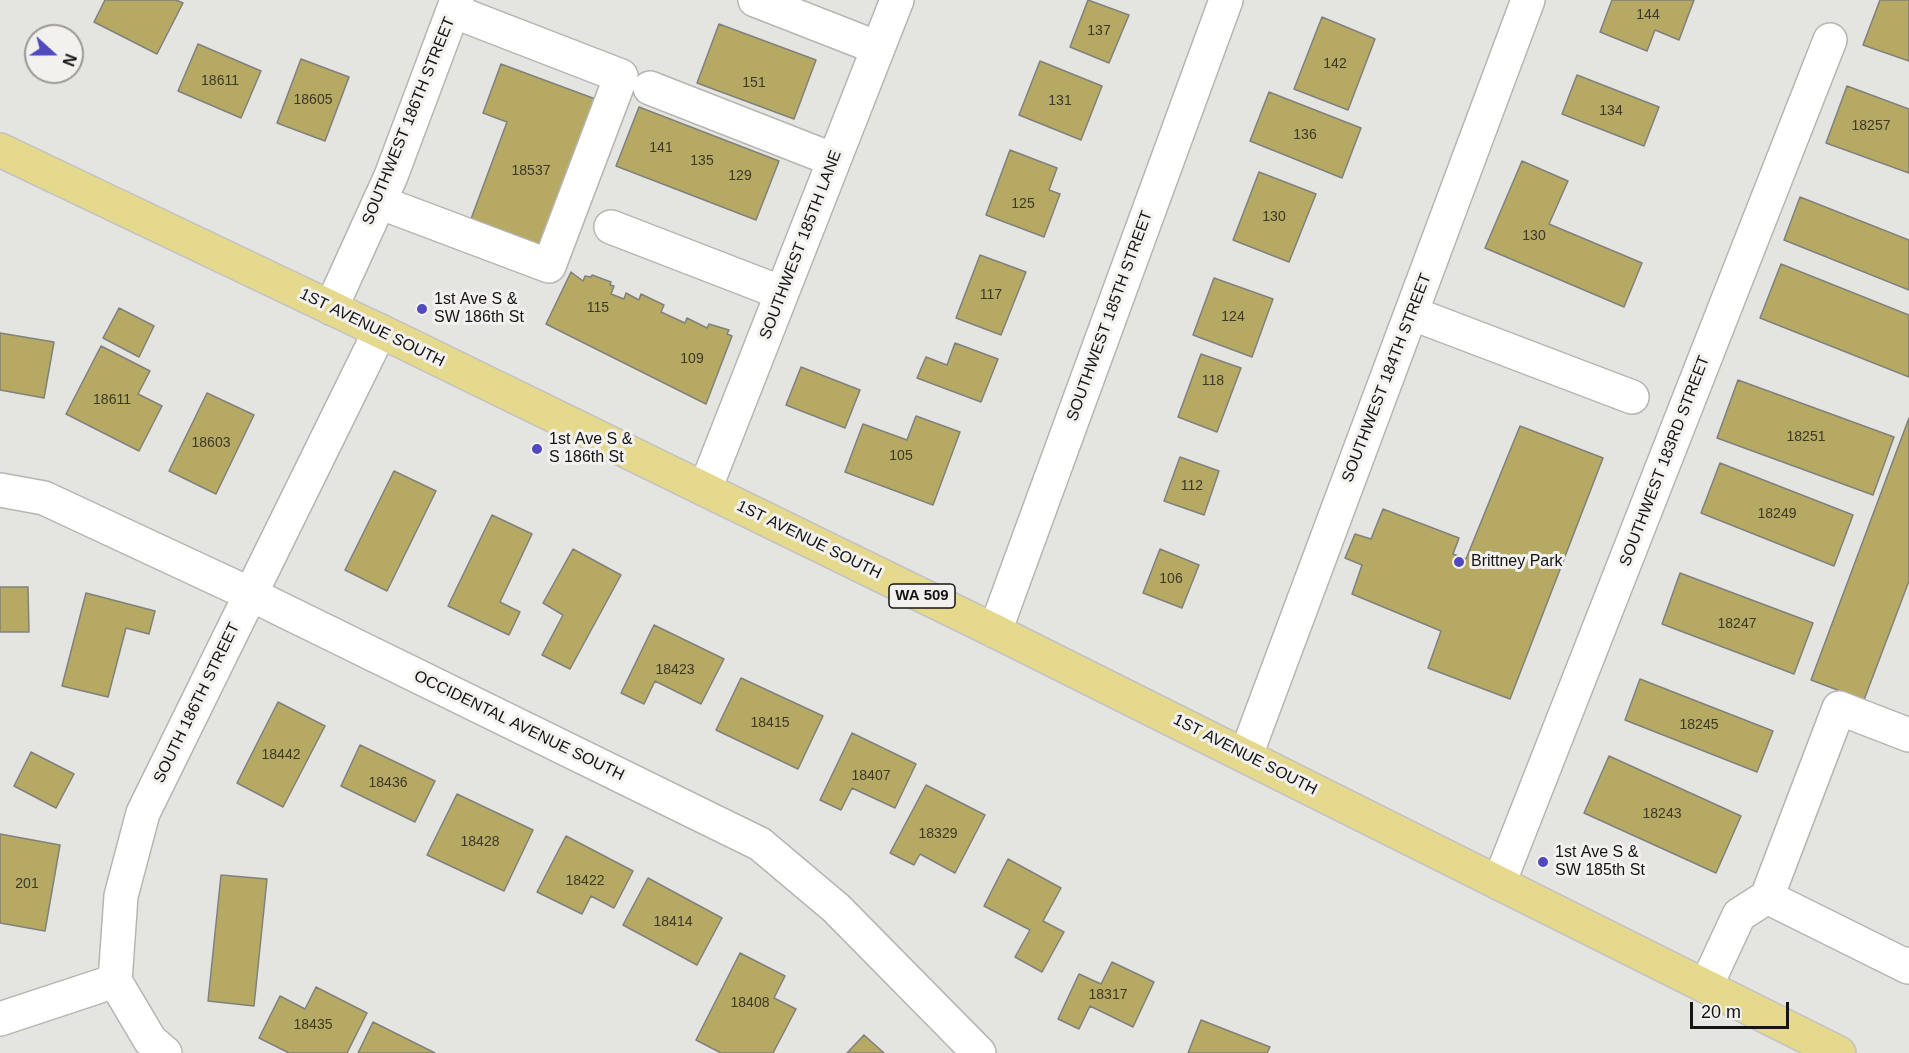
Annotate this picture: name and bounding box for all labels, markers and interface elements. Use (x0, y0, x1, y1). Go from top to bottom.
house number: 144 (1636, 7, 1660, 23)
street label: SOUTHWEST 186TH STREET (358, 14, 460, 228)
house number: 137 (1087, 23, 1111, 39)
north arrow (24, 24, 84, 84)
text: N (59, 51, 79, 68)
house number: 142 (1323, 56, 1347, 72)
house number: 18611 (201, 73, 239, 89)
house number: 151 (742, 75, 766, 91)
house number: 18605 (294, 92, 332, 108)
house number: 131 (1048, 93, 1072, 109)
house number: 134 (1599, 103, 1623, 119)
house number: 18257 (1852, 118, 1890, 134)
house number: 136 (1293, 127, 1317, 143)
house number: 141 (649, 140, 673, 156)
street label: SOUTHWEST 185TH LANE (756, 148, 846, 342)
house number: 135 (690, 153, 714, 169)
house number: 18537 (512, 163, 550, 179)
house number: 129 (728, 168, 752, 184)
house number: 125 (1011, 196, 1035, 212)
street label: SOUTHWEST 185TH STREET (1063, 208, 1157, 424)
house number: 130 (1262, 209, 1286, 225)
house number: 130 (1522, 228, 1546, 244)
street label: SOUTHWEST 184TH STREET (1338, 271, 1436, 485)
street label: 1ST AVENUE SOUTH (296, 285, 448, 371)
house number: 117 (980, 287, 1002, 303)
place label: 1st Ave S & SW 186th St (434, 290, 524, 328)
house number: 115 (587, 300, 609, 316)
marker: 1st Ave S & SW 186th St (415, 302, 429, 316)
house number: 124 (1221, 309, 1245, 325)
house number: 109 (680, 351, 704, 367)
street label: SOUTHWEST 183RD STREET (1616, 353, 1714, 569)
house number: 118 (1202, 373, 1224, 389)
house number: 18611 (93, 392, 131, 408)
house number: 18251 (1787, 429, 1825, 445)
place label: 1st Ave S & S 186th St (549, 430, 632, 468)
house number: 18603 (192, 435, 230, 451)
marker: 1st Ave S & S 186th St (530, 442, 544, 456)
house number: 105 (889, 448, 913, 464)
house number: 112 (1181, 478, 1203, 494)
street label: 1ST AVENUE SOUTH (733, 497, 885, 583)
house number: 18249 (1758, 506, 1796, 522)
place label: Brittney Park (1471, 552, 1563, 572)
marker: Brittney Park (1452, 555, 1466, 569)
house number: 106 (1159, 571, 1183, 587)
road number: WA 509 (889, 584, 955, 608)
house number: 18247 (1718, 616, 1756, 632)
street label: SOUTH 186TH STREET (150, 620, 244, 786)
house number: 18423 (656, 662, 694, 678)
street label: OCCIDENTAL AVENUE SOUTH (411, 667, 627, 785)
street label: 1ST AVENUE SOUTH (1170, 710, 1320, 800)
house number: 18415 (751, 715, 789, 731)
house number: 18245 (1680, 717, 1718, 733)
house number: 18442 (262, 747, 300, 763)
house number: 18407 (852, 768, 890, 784)
house number: 18436 (369, 775, 407, 791)
house number: 18243 (1643, 806, 1681, 822)
house number: 18329 (919, 826, 957, 842)
house number: 18428 (461, 834, 499, 850)
place label: 1st Ave S & SW 185th St (1555, 843, 1645, 881)
marker: 1st Ave S & SW 185th St (1536, 855, 1550, 869)
house number: 18422 (566, 873, 604, 889)
house number: 201 (15, 876, 39, 892)
house number: 18414 (654, 914, 692, 930)
house number: 18317 (1089, 987, 1127, 1003)
scale bar (1693, 990, 1792, 1028)
house number: 18408 (731, 995, 769, 1011)
text: 20 m (1701, 1002, 1741, 1022)
house number: 18435 (294, 1017, 332, 1033)

